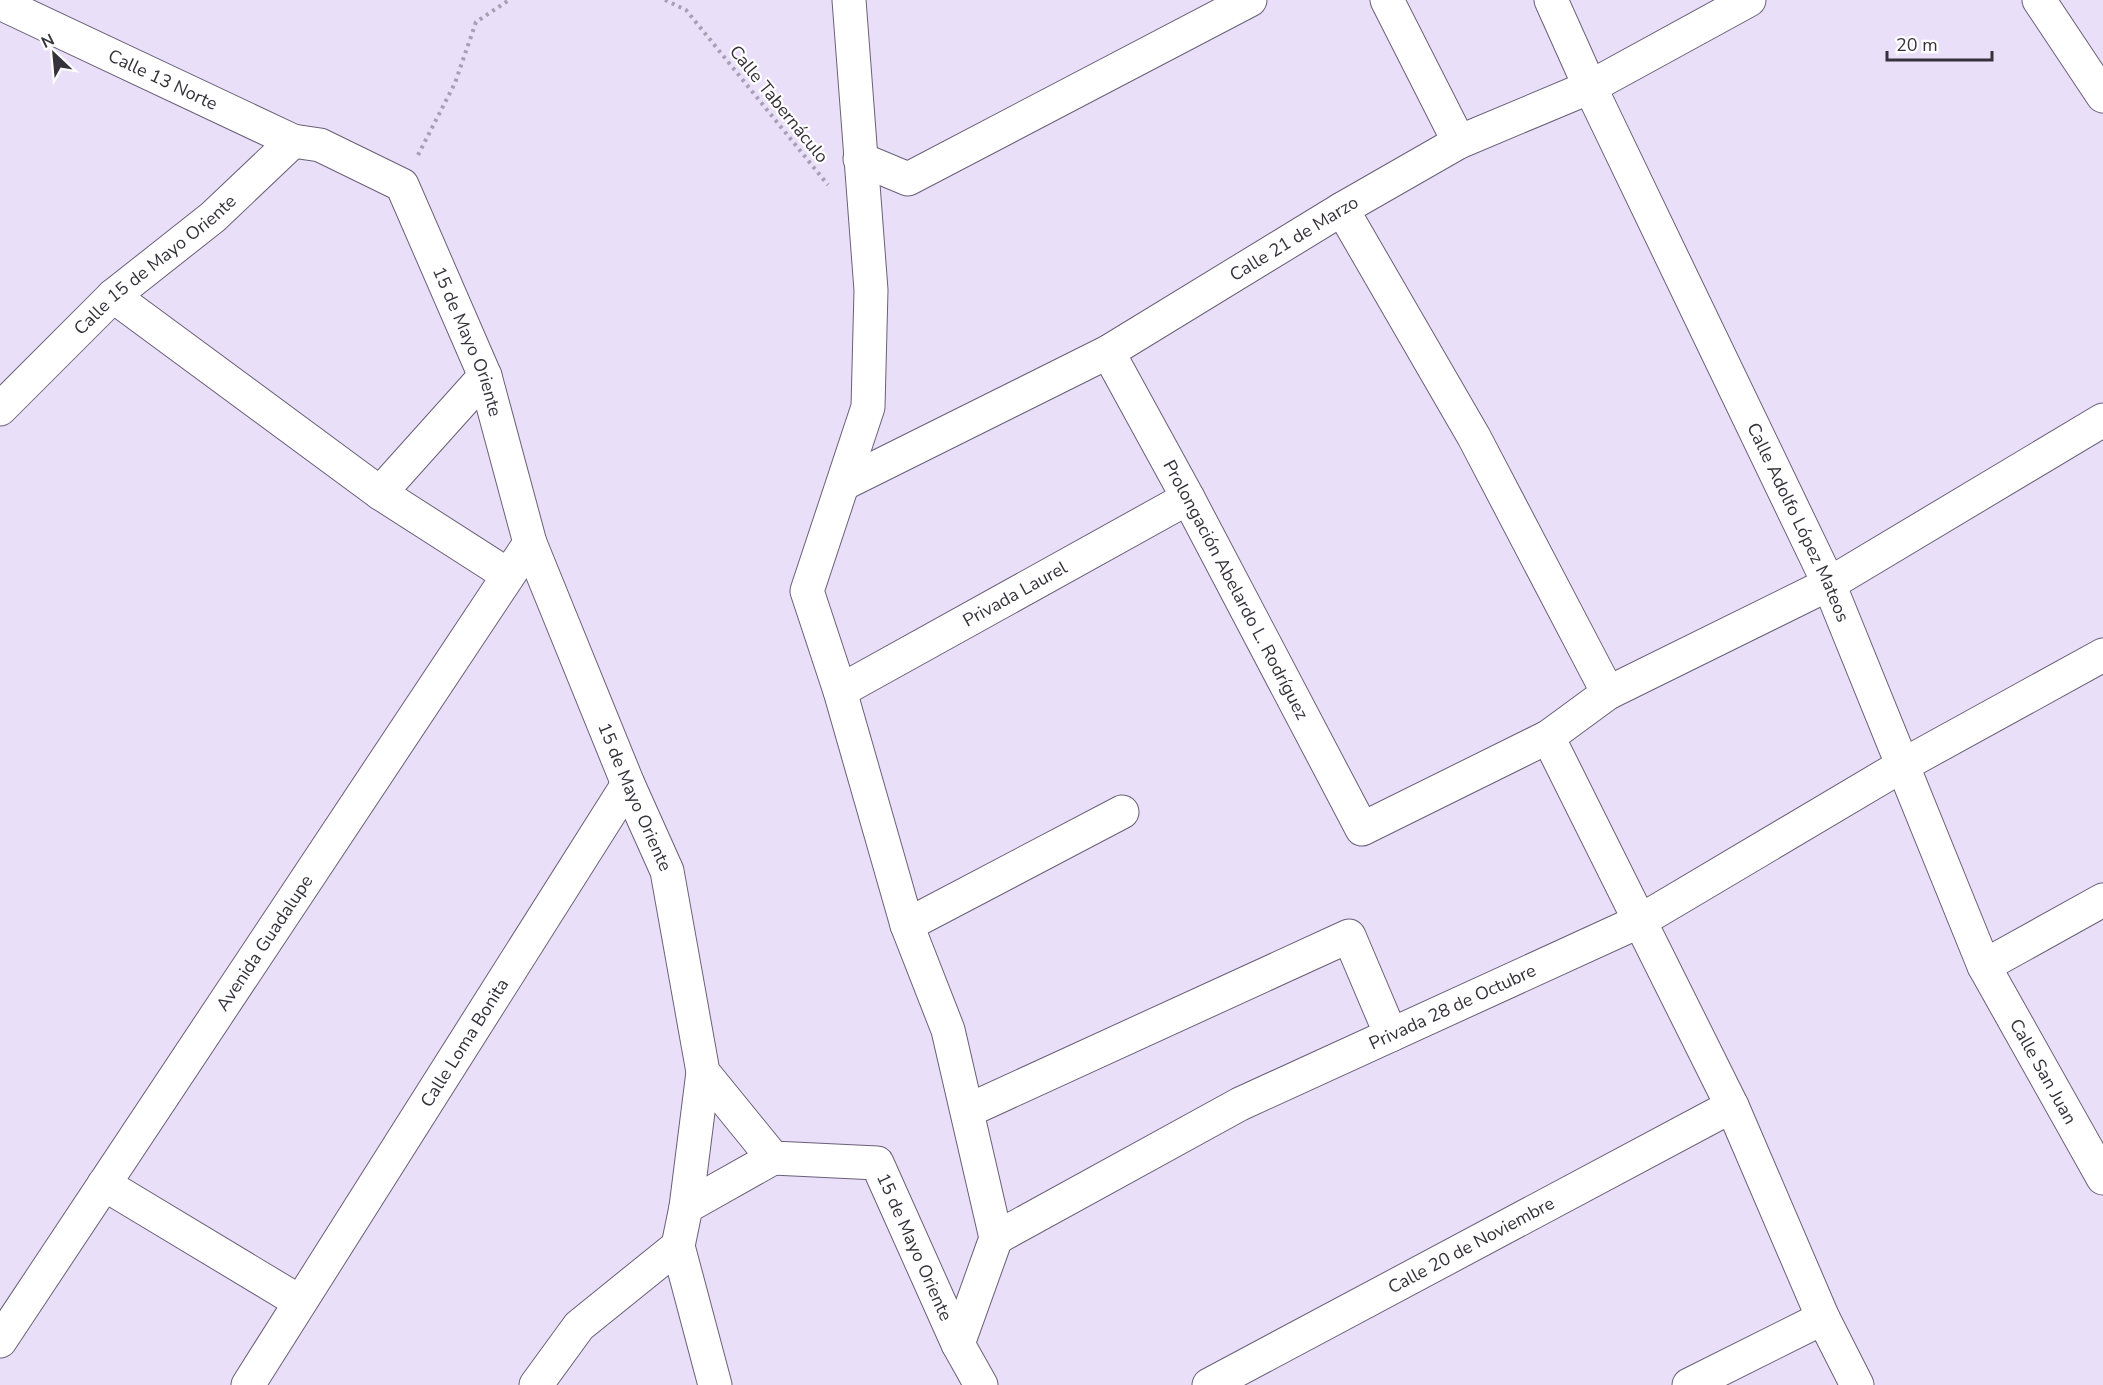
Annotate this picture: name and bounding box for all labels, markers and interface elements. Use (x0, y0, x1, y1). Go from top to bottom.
north arrow (24, 24, 84, 84)
scale bar (1887, 24, 1992, 62)
text: N (38, 29, 58, 54)
text: 20 m (1896, 33, 1938, 57)
street label: Calle Tabernáculo (724, 40, 834, 168)
street label: Calle 13 Norte (104, 44, 222, 116)
street label: Calle 15 de Mayo Oriente (69, 189, 241, 340)
street label: Calle 21 de Marzo (1225, 190, 1363, 287)
street label: 15 de Mayo Oriente (427, 263, 507, 419)
street label: Calle Adolfo López Mateos (1741, 419, 1855, 626)
street label: Prolongación Abelardo L. Rodríguez (1157, 456, 1314, 724)
street label: Privada Laurel (958, 555, 1072, 633)
street label: 15 de Mayo Oriente (592, 719, 678, 875)
street label: Avenida Guadalupe (211, 870, 318, 1016)
street label: Privada 28 de Octubre (1365, 958, 1540, 1055)
street label: Calle Loma Bonita (415, 974, 514, 1112)
street label: Calle San Juan (2004, 1014, 2082, 1129)
street label: 15 de Mayo Oriente (871, 1169, 958, 1325)
street label: Calle 20 de Noviembre (1384, 1191, 1558, 1299)

